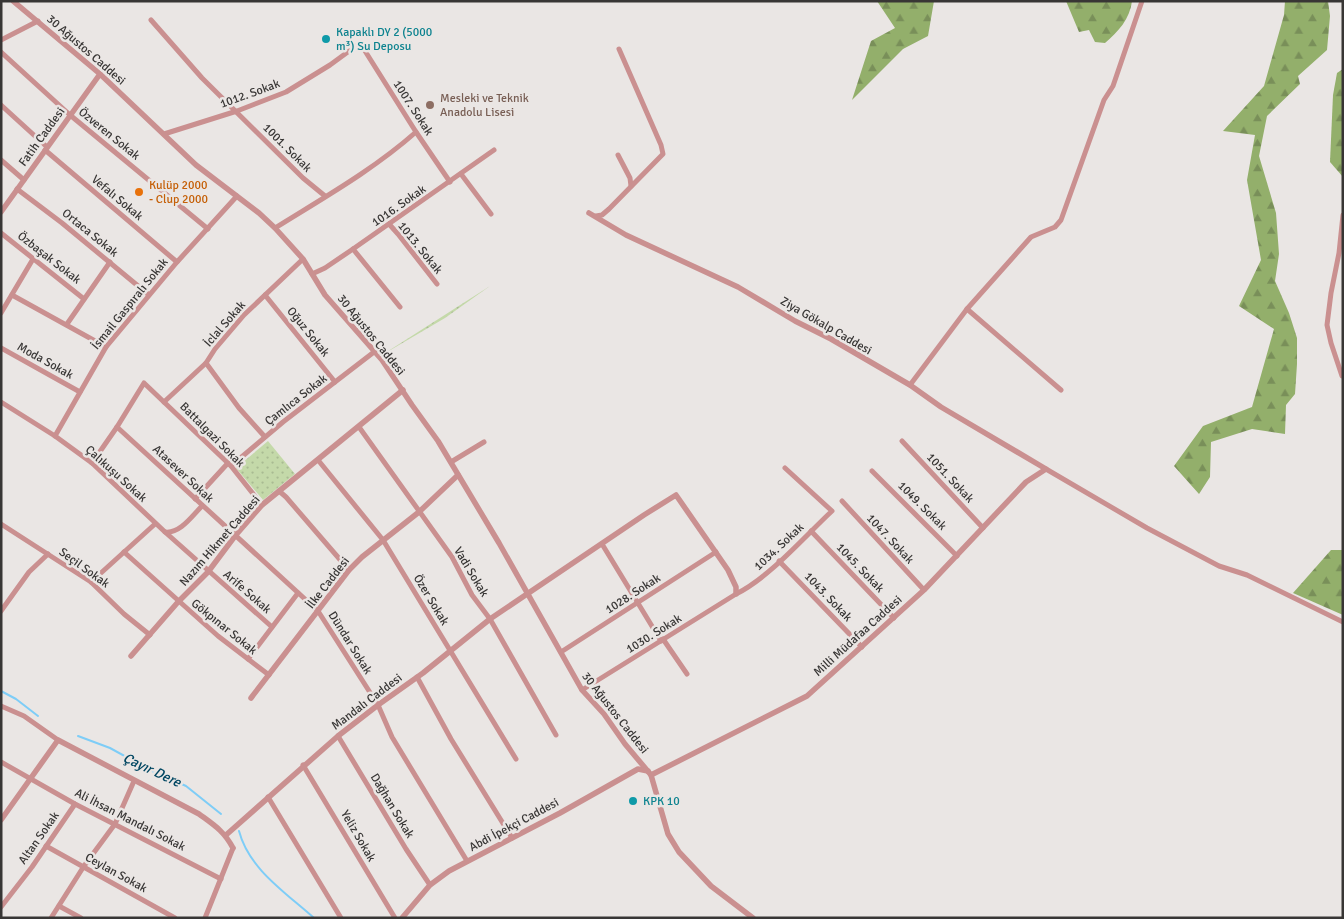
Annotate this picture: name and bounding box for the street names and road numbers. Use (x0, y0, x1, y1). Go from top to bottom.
street label: 30 Ağustos Caddesi (43, 12, 129, 88)
street label: 1012. Sokak (218, 76, 282, 112)
street label: 1007. Sokak (390, 78, 436, 138)
street label: Fatih Caddesi (16, 105, 68, 169)
street label: Özveren Sokak (75, 105, 143, 163)
street label: 1001. Sokak (260, 121, 314, 175)
street label: Vefalı Sokak (88, 172, 146, 224)
street label: 1016. Sokak (369, 182, 429, 230)
street label: Ortaca Sokak (59, 206, 121, 260)
street label: 1013. Sokak (394, 219, 446, 277)
street label: Özbaşak Sokak (14, 229, 84, 287)
street label: İsmail Gaspıralı Sokak (89, 255, 171, 353)
street label: 30 Ağustos Caddesi (334, 292, 408, 378)
street label: Ziya Gökalp Caddesi (778, 294, 874, 358)
street label: İclal Sokak (201, 298, 249, 350)
street label: Oğuz Sokak (283, 304, 333, 360)
street label: Moda Sokak (14, 339, 76, 383)
street label: Çamlıca Sokak (262, 371, 330, 429)
street label: Battalgazi Sokak (176, 399, 248, 471)
street label: Çalıkuşu Sokak (82, 442, 150, 506)
street label: Atasever Sokak (149, 442, 217, 506)
street label: 1051. Sokak (923, 450, 977, 506)
street label: 1049. Sokak (895, 479, 949, 533)
street label: Nazım Hikmet Caddesi (177, 493, 263, 589)
street label: 1047. Sokak (863, 511, 917, 567)
street label: 1034. Sokak (751, 520, 807, 574)
street label: 1045. Sokak (833, 540, 887, 596)
street label: Vadi Sokak (450, 544, 492, 600)
street label: Seçil Sokak (56, 545, 112, 591)
street label: İlke Caddesi (303, 554, 353, 612)
street label: Arife Sokak (220, 567, 274, 617)
street label: 1043. Sokak (801, 569, 855, 625)
street label: 1028. Sokak (603, 571, 663, 617)
street label: Özer Sokak (410, 572, 452, 628)
street label: Milli Müdafaa Caddesi (811, 592, 905, 680)
street label: Gökpınar Sokak (188, 596, 260, 658)
street label: Dündar Sokak (325, 609, 375, 677)
street label: 1030. Sokak (623, 611, 685, 657)
street label: 30 Ağustos Caddesi (578, 669, 652, 757)
street label: Mandalı Caddesi (329, 671, 405, 733)
street label: Dağhan Sokak (367, 771, 417, 841)
street label: Ali İhsan Mandalı Sokak (72, 786, 188, 854)
street label: Abdi İpekçi Caddesi (466, 795, 562, 855)
street label: Yeliz Sokak (337, 808, 379, 864)
street label: Altan Sokak (15, 809, 63, 867)
street label: Ceylan Sokak (82, 850, 150, 896)

